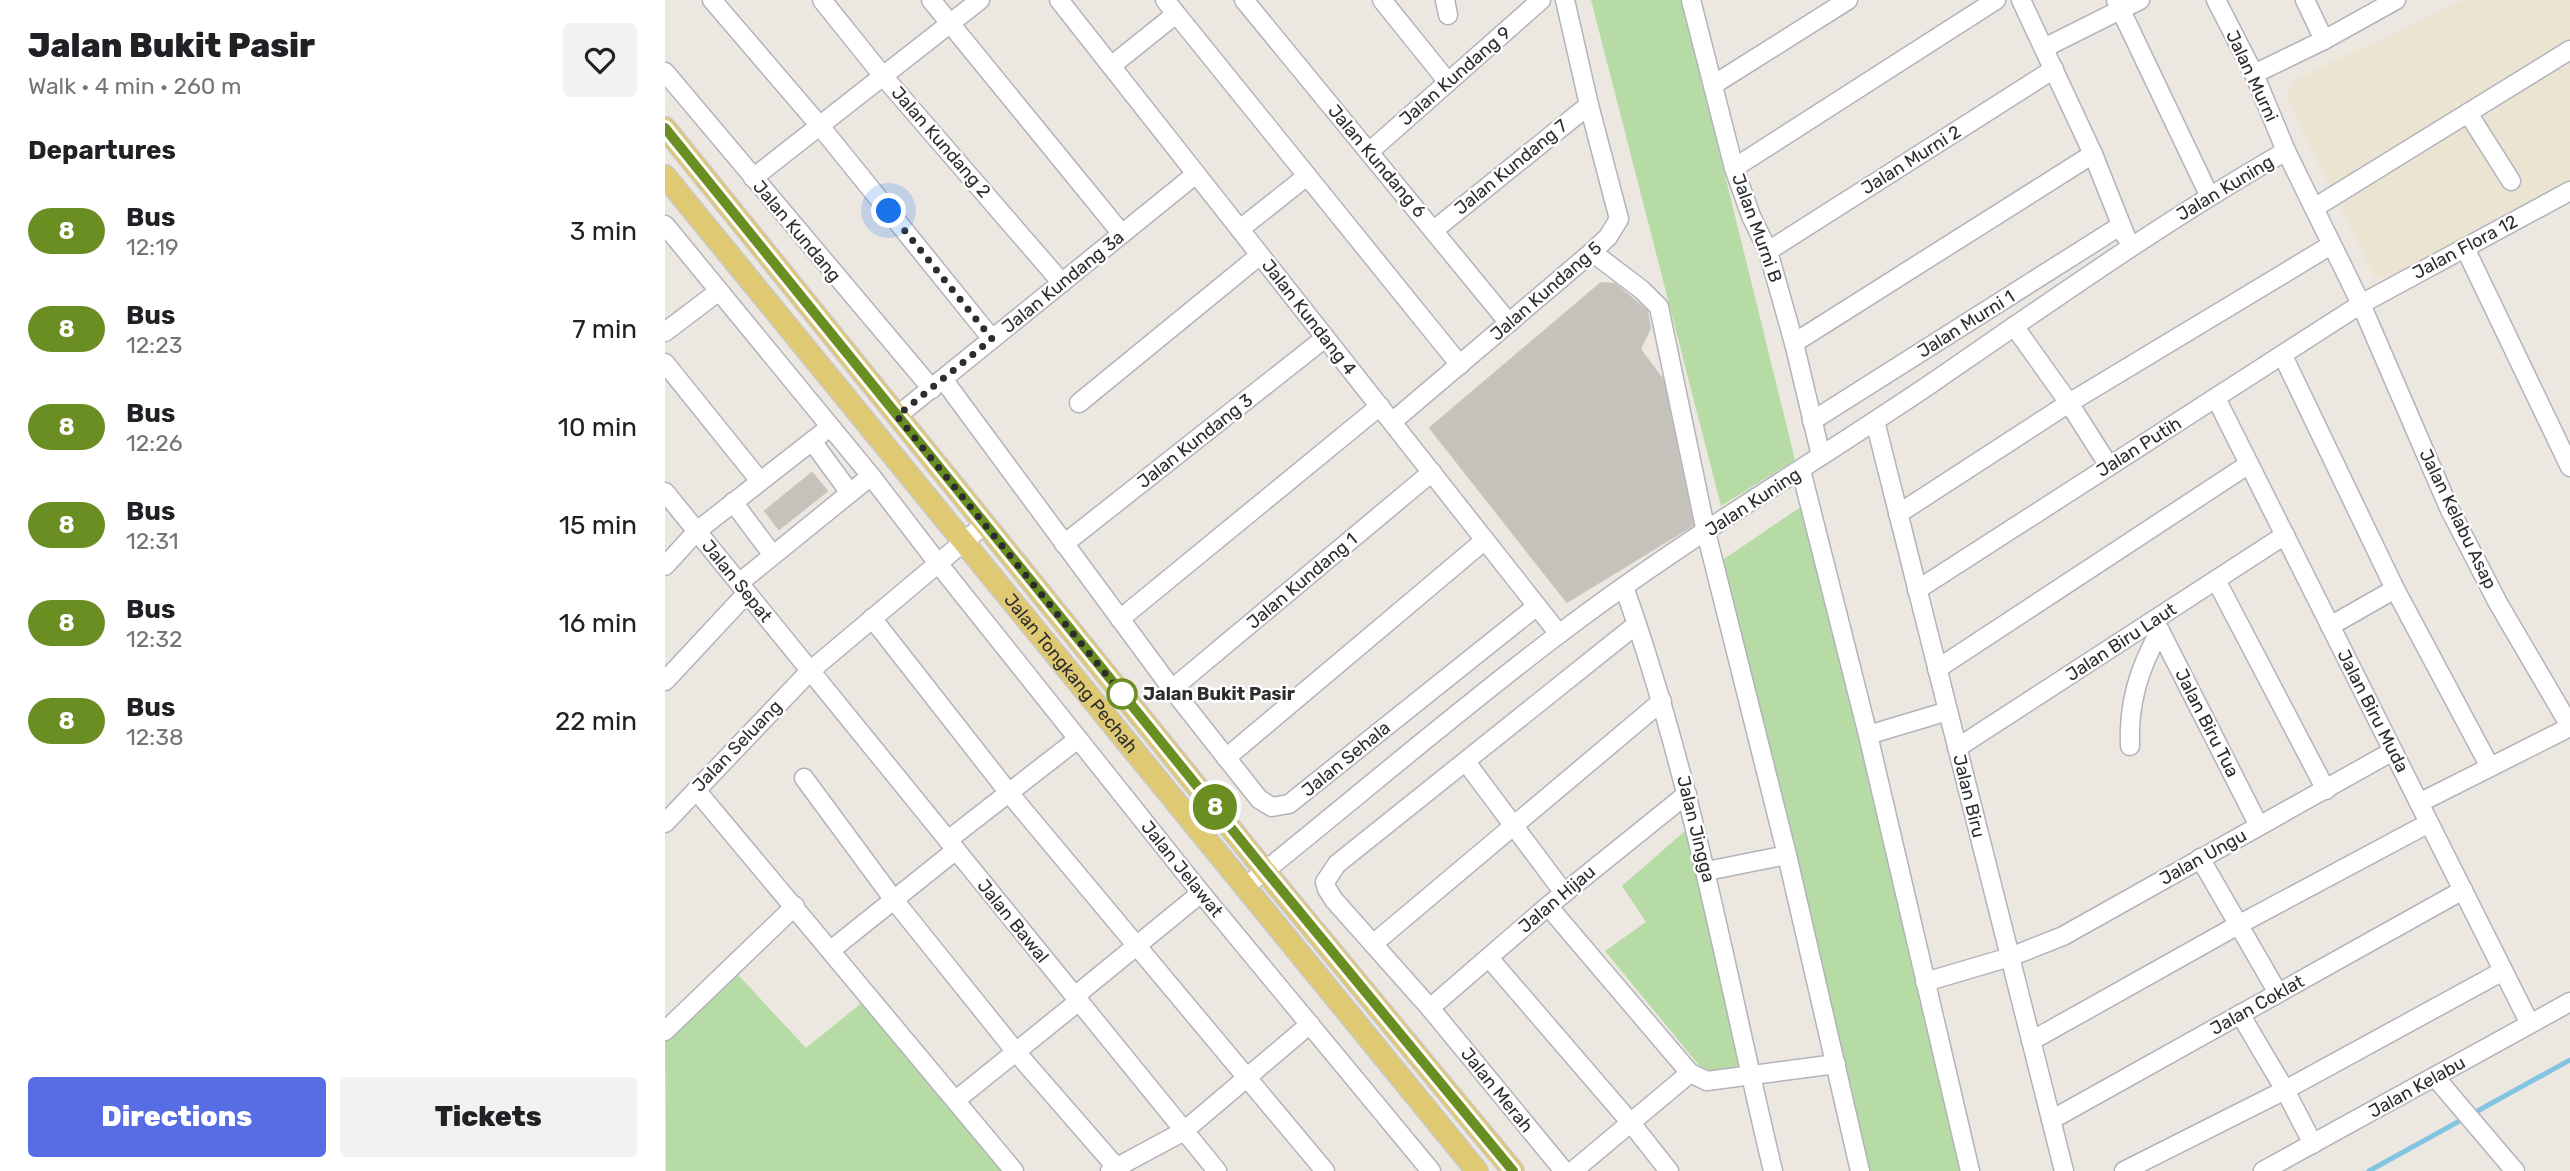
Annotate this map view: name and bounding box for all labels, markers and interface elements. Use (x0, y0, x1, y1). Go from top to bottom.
street label: Jalan Kundang 9 (1395, 22, 1515, 130)
button: heart (563, 23, 637, 97)
text: Jalan Bukit Pasir (28, 26, 315, 65)
street label: Jalan Murni (2221, 27, 2283, 125)
text: Walk · 4 min · 260 m (28, 72, 242, 100)
street label: Jalan Kundang 2 (887, 82, 995, 202)
street label: Jalan Kundang 6 (1323, 100, 1431, 222)
street label: Jalan Kundang 7 (1450, 115, 1572, 219)
street label: Jalan Murni 2 (1857, 121, 1965, 199)
text: Departures (28, 135, 176, 166)
street label: Jalan Kuning (2173, 150, 2277, 226)
street label: Jalan Murni B (1727, 170, 1787, 286)
street label: Jalan Kundang (748, 176, 846, 286)
your location (871, 193, 906, 228)
text: Bus (126, 202, 175, 233)
street label: Jalan Flora 12 (2409, 210, 2521, 284)
text: 3 min (570, 216, 637, 247)
text: 8 (58, 217, 75, 245)
street label: Jalan Kundang 3a (998, 226, 1128, 338)
text: 12:19 (126, 233, 179, 261)
street label: Jalan Kundang 5 (1486, 237, 1606, 345)
street label: Jalan Kundang 4 (1257, 255, 1361, 379)
street label: Jalan Murni 1 (1913, 285, 2019, 363)
text: Bus (126, 300, 175, 331)
text: 7 min (572, 314, 637, 345)
text: 8 (58, 315, 75, 343)
text: 12:23 (126, 331, 183, 359)
street label: Jalan Kundang 3 (1133, 389, 1257, 493)
text: Bus (126, 398, 175, 429)
text: 10 min (558, 412, 637, 443)
street label: Jalan Putih (2093, 412, 2185, 482)
text: 8 (58, 413, 75, 441)
text: 12:26 (126, 429, 183, 457)
street label: Jalan Kelabu Asap (2415, 445, 2501, 593)
street label: Jalan Kuning (1701, 463, 1805, 541)
text: Bus (126, 496, 175, 527)
text: 15 min (559, 510, 637, 541)
text: 8 (58, 511, 75, 539)
text: 12:31 (126, 527, 178, 555)
street label: Jalan Kundang 1 (1242, 528, 1362, 634)
street label: Jalan Sepat (697, 535, 777, 627)
street label: Jalan Tongkang Pechah (999, 589, 1143, 758)
text: Bus (126, 594, 175, 625)
street label: Jalan Biru Laut (2062, 598, 2180, 686)
text: 16 min (559, 608, 637, 639)
text: 8 (58, 609, 75, 637)
text: 12:32 (126, 625, 183, 653)
street label: Jalan Biru Muda (2333, 646, 2413, 776)
street label: Jalan Biru Tua (2170, 665, 2244, 781)
marker: Jalan Bukit Pasir (1107, 679, 1137, 709)
place label: Jalan Bukit Pasir (1143, 683, 1295, 705)
text: Bus (126, 692, 175, 723)
street label: Jalan Seluang (688, 696, 786, 796)
text: 22 min (555, 706, 637, 737)
text: 8 (58, 707, 75, 735)
street label: Jalan Sehala (1297, 717, 1395, 801)
text: 12:38 (126, 723, 184, 751)
street label: Jalan Biru (1948, 752, 1990, 840)
street label: Jalan Jingga (1672, 773, 1720, 885)
line badge: 8 (1192, 784, 1238, 830)
text: 8 (1207, 793, 1223, 821)
street label: Jalan Jelawat (1136, 816, 1228, 922)
street label: Jalan Ungu (2156, 824, 2250, 890)
street label: Jalan Hijau (1514, 861, 1600, 937)
street label: Jalan Bawal (973, 875, 1053, 967)
street label: Jalan Coklat (2206, 970, 2308, 1040)
street label: Jalan Merah (1456, 1043, 1538, 1137)
street label: Jalan Kelabu (2365, 1051, 2469, 1123)
button: Directions (28, 1077, 326, 1157)
button: Tickets (340, 1077, 637, 1157)

